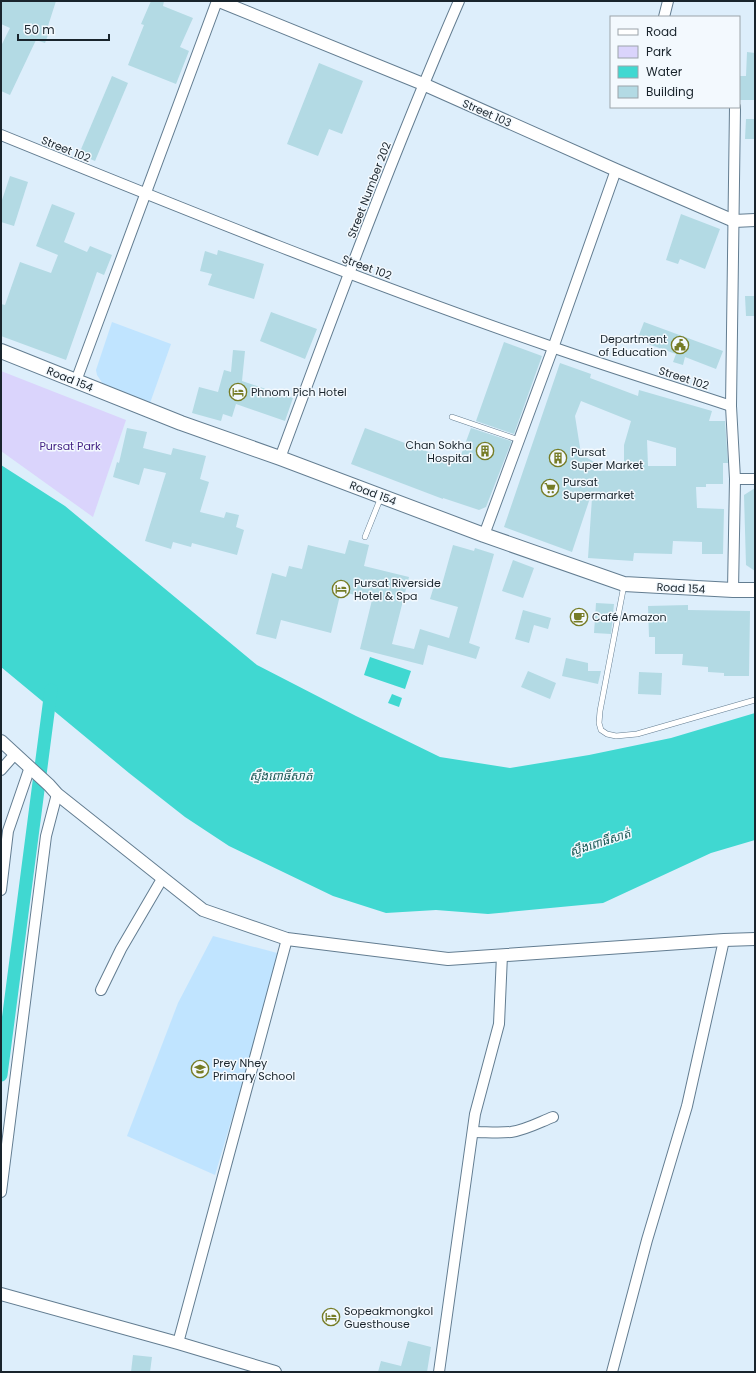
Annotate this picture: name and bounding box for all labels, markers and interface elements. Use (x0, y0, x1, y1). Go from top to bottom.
scale bar (18, 16, 109, 42)
legend (610, 16, 740, 108)
text: 50 m (24, 21, 55, 38)
text: Road (646, 23, 677, 40)
text: Park (646, 43, 673, 60)
text: Water (646, 63, 683, 80)
text: Building (646, 83, 694, 100)
street label: Street 103 (460, 95, 514, 131)
street label: Street 102 (39, 132, 93, 166)
street label: Street Number 202 (343, 139, 395, 241)
street label: Street 102 (340, 251, 394, 283)
place label: Department of Education (598, 331, 667, 360)
public building icon: Department of Education (670, 335, 690, 355)
street label: Road 154 (44, 362, 96, 396)
street label: Street 102 (657, 362, 711, 394)
hotel icon: Phnom Pich Hotel (228, 382, 248, 402)
place label: Phnom Pich Hotel (251, 384, 347, 400)
place label: Chan Sokha Hospital (405, 437, 472, 466)
park label: Pursat Park (39, 438, 101, 454)
building icon: Chan Sokha Hospital (475, 441, 495, 461)
place label: Pursat Super Market (571, 444, 643, 473)
building icon: Pursat Super Market (548, 448, 568, 468)
place label: Pursat Supermarket (563, 474, 634, 503)
street label: Road 154 (347, 477, 399, 509)
supermarket icon: Pursat Supermarket (540, 478, 560, 498)
place label: Pursat Riverside Hotel & Spa (354, 575, 441, 604)
hotel icon: Pursat Riverside Hotel & Spa (331, 579, 351, 599)
street label: Road 154 (656, 579, 706, 597)
cafe icon: Café Amazon (569, 607, 589, 627)
place label: Café Amazon (592, 609, 667, 625)
water label: ស្ទឹងពោធិ៍សាត់ (249, 767, 314, 784)
water label: ស្ទឹងពោធិ៍សាត់ (567, 824, 634, 860)
place label: Prey Nhey Primary School (213, 1055, 295, 1084)
school or university icon: Prey Nhey Primary School (190, 1059, 210, 1079)
place label: Sopeakmongkol Guesthouse (344, 1303, 433, 1332)
hotel icon: Sopeakmongkol Guesthouse (321, 1307, 341, 1327)

